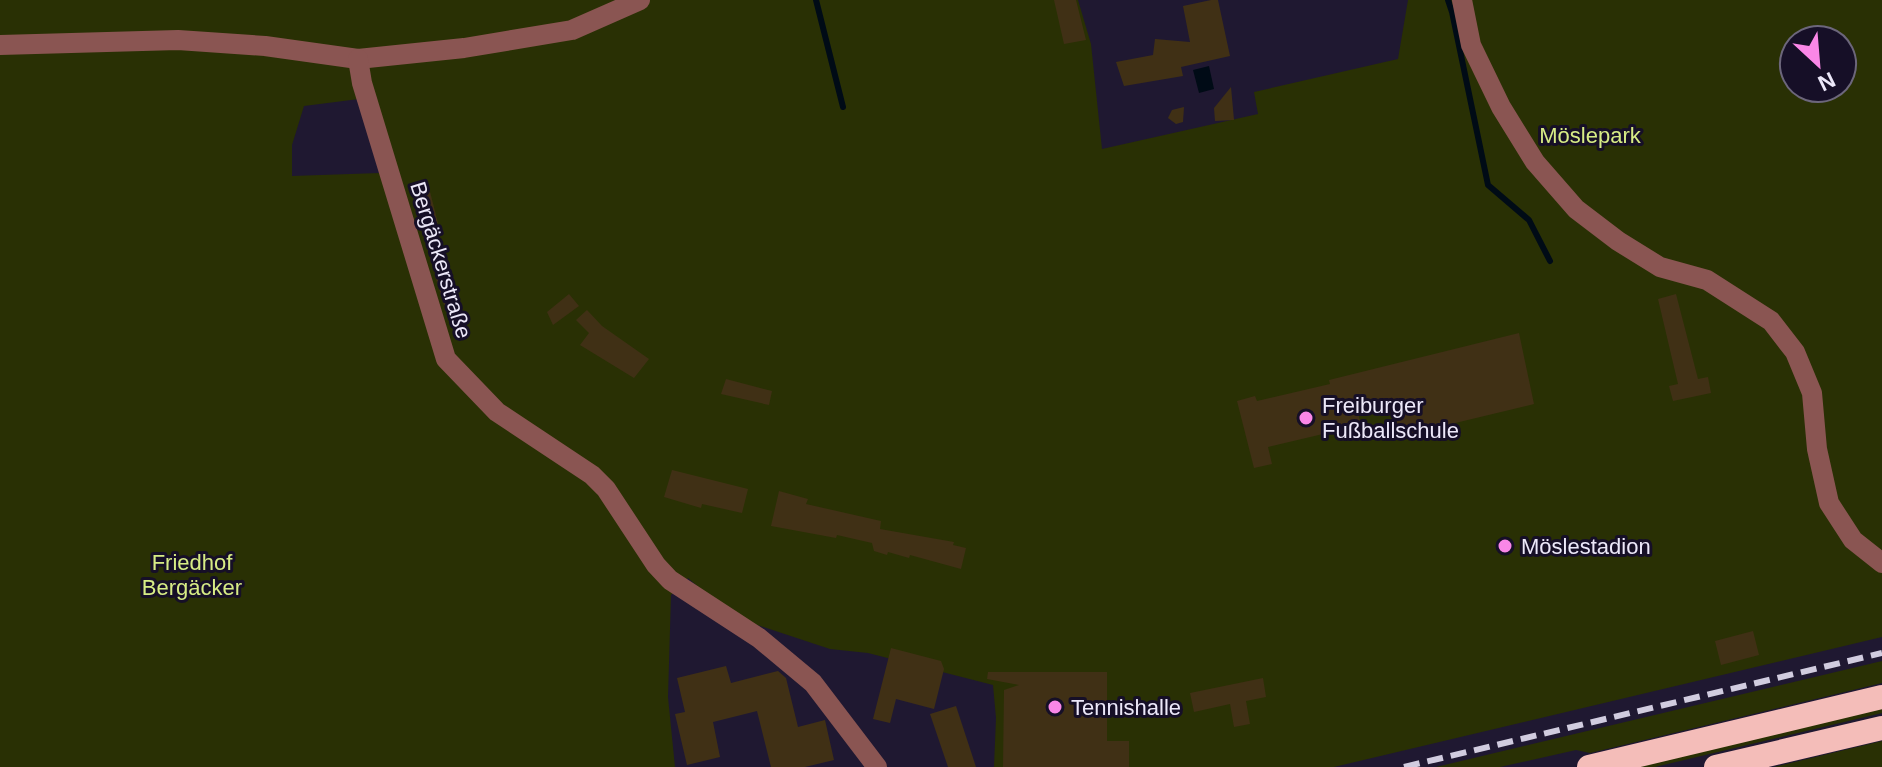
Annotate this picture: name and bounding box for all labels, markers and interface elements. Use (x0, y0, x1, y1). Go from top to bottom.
north arrow (1778, 24, 1858, 104)
text: N (1814, 67, 1839, 96)
park label: Möslepark (1539, 123, 1642, 148)
street label: Bergäckerstraße (405, 179, 477, 341)
place label: Freiburger Fußballschule (1322, 393, 1459, 443)
marker: Freiburger Fußballschule (1297, 409, 1315, 427)
place label: Möslestadion (1521, 534, 1651, 559)
marker: Möslestadion (1496, 537, 1514, 555)
park label: Friedhof Bergäcker (142, 550, 242, 600)
place label: Tennishalle (1071, 695, 1181, 720)
marker: Tennishalle (1046, 698, 1064, 716)

